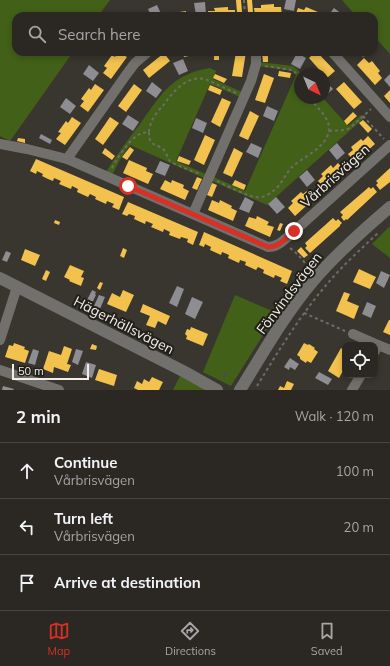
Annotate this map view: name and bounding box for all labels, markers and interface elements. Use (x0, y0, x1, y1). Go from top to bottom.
search box (12, 12, 378, 56)
icon: search (26, 23, 48, 45)
text: Search here (58, 25, 140, 44)
north arrow (294, 68, 330, 104)
street label: Vårbrisvägen (297, 140, 373, 212)
route start (119, 177, 137, 195)
route end (285, 222, 303, 240)
street label: Fönvindsvägen (252, 248, 326, 338)
street label: Hägerhällsvägen (71, 292, 177, 358)
map controls (342, 342, 378, 378)
button: locate (342, 342, 378, 378)
scale bar (12, 362, 89, 381)
text: 50 m (18, 364, 44, 378)
text: 2 min (16, 406, 61, 427)
text: Walk · 120 m (295, 408, 374, 424)
text: Continue (54, 453, 117, 472)
icon: ahead (16, 460, 38, 482)
text: 100 m (336, 463, 374, 479)
text: Vårbrisvägen (54, 472, 135, 488)
text: Turn left (54, 509, 113, 528)
icon: left (16, 516, 38, 538)
text: 20 m (344, 519, 374, 535)
text: Vårbrisvägen (54, 528, 135, 544)
icon: arrive (16, 572, 38, 594)
text: Arrive at destination (54, 573, 201, 592)
tab: Map (47, 620, 70, 658)
tab: Directions (165, 620, 216, 658)
tab: Saved (311, 620, 343, 658)

